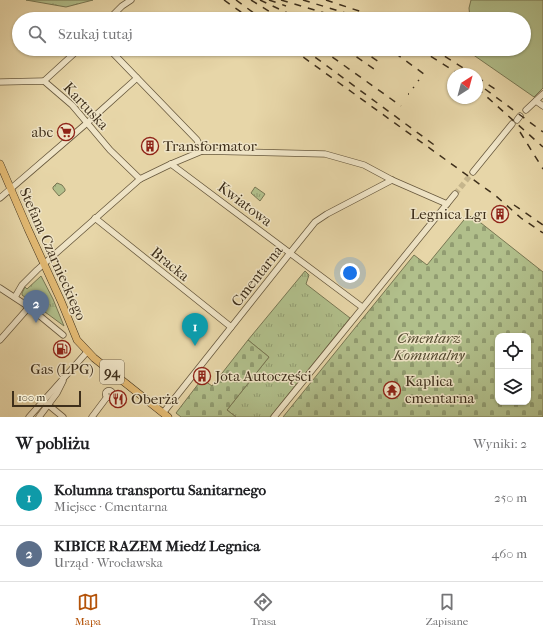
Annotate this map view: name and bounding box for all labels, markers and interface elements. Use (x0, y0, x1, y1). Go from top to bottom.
search box (12, 12, 531, 56)
icon: search (26, 23, 48, 45)
text: Szukaj tutaj (58, 25, 132, 43)
north arrow (447, 68, 483, 104)
street label: Kartuska (59, 78, 113, 134)
supermarket icon: abc (56, 122, 76, 142)
place label: abc (32, 123, 53, 141)
building icon: Transformator (140, 136, 160, 156)
place label: Transformator (163, 137, 257, 155)
street label: Kwiatowa (214, 178, 276, 231)
street label: Stefana Czarnieckiego (16, 185, 91, 323)
building icon: Legnica Lg1 (490, 204, 510, 224)
place label: Legnica Lg1 (410, 205, 487, 223)
street label: Cmentarna (228, 241, 287, 310)
street label: Bracka (147, 243, 194, 286)
your location (340, 263, 360, 283)
pin: 2 (23, 290, 49, 323)
pin: 1 (182, 313, 208, 346)
park label: Cmentarz Komunalny (392, 329, 466, 364)
map controls (495, 333, 531, 405)
button: locate (495, 333, 531, 369)
fuel station icon: Gas (LPG) (52, 339, 72, 359)
place label: Gas (LPG) (30, 360, 94, 378)
road number: 94 (100, 360, 124, 384)
building icon: Jota Autoczęści (192, 366, 212, 386)
place label: Jota Autoczęści (214, 367, 312, 385)
button: layers (495, 369, 531, 405)
place label: Kaplica cmentarna (405, 372, 475, 407)
temple icon: Kaplica cmentarna (382, 380, 402, 400)
scale bar (12, 389, 81, 408)
restaurant icon: Oberża (108, 389, 128, 409)
place label: Oberża (131, 390, 179, 408)
text: 100 m (18, 391, 46, 404)
text: W pobliżu (16, 433, 90, 453)
text: Wyniki: 2 (473, 436, 527, 451)
text: Kolumna transportu Sanitarnego (54, 481, 266, 499)
text: 1 (27, 490, 31, 505)
text: 250 m (494, 490, 527, 505)
text: Miejsce · Cmentarna (54, 499, 168, 514)
text: KIBICE RAZEM Miedź Legnica (54, 537, 260, 555)
text: 2 (26, 546, 32, 561)
text: 460 m (492, 546, 527, 561)
text: Urząd · Wrocławska (54, 555, 163, 570)
tab: Mapa (75, 591, 101, 628)
tab: Trasa (250, 591, 276, 628)
tab: Zapisane (426, 591, 468, 628)

